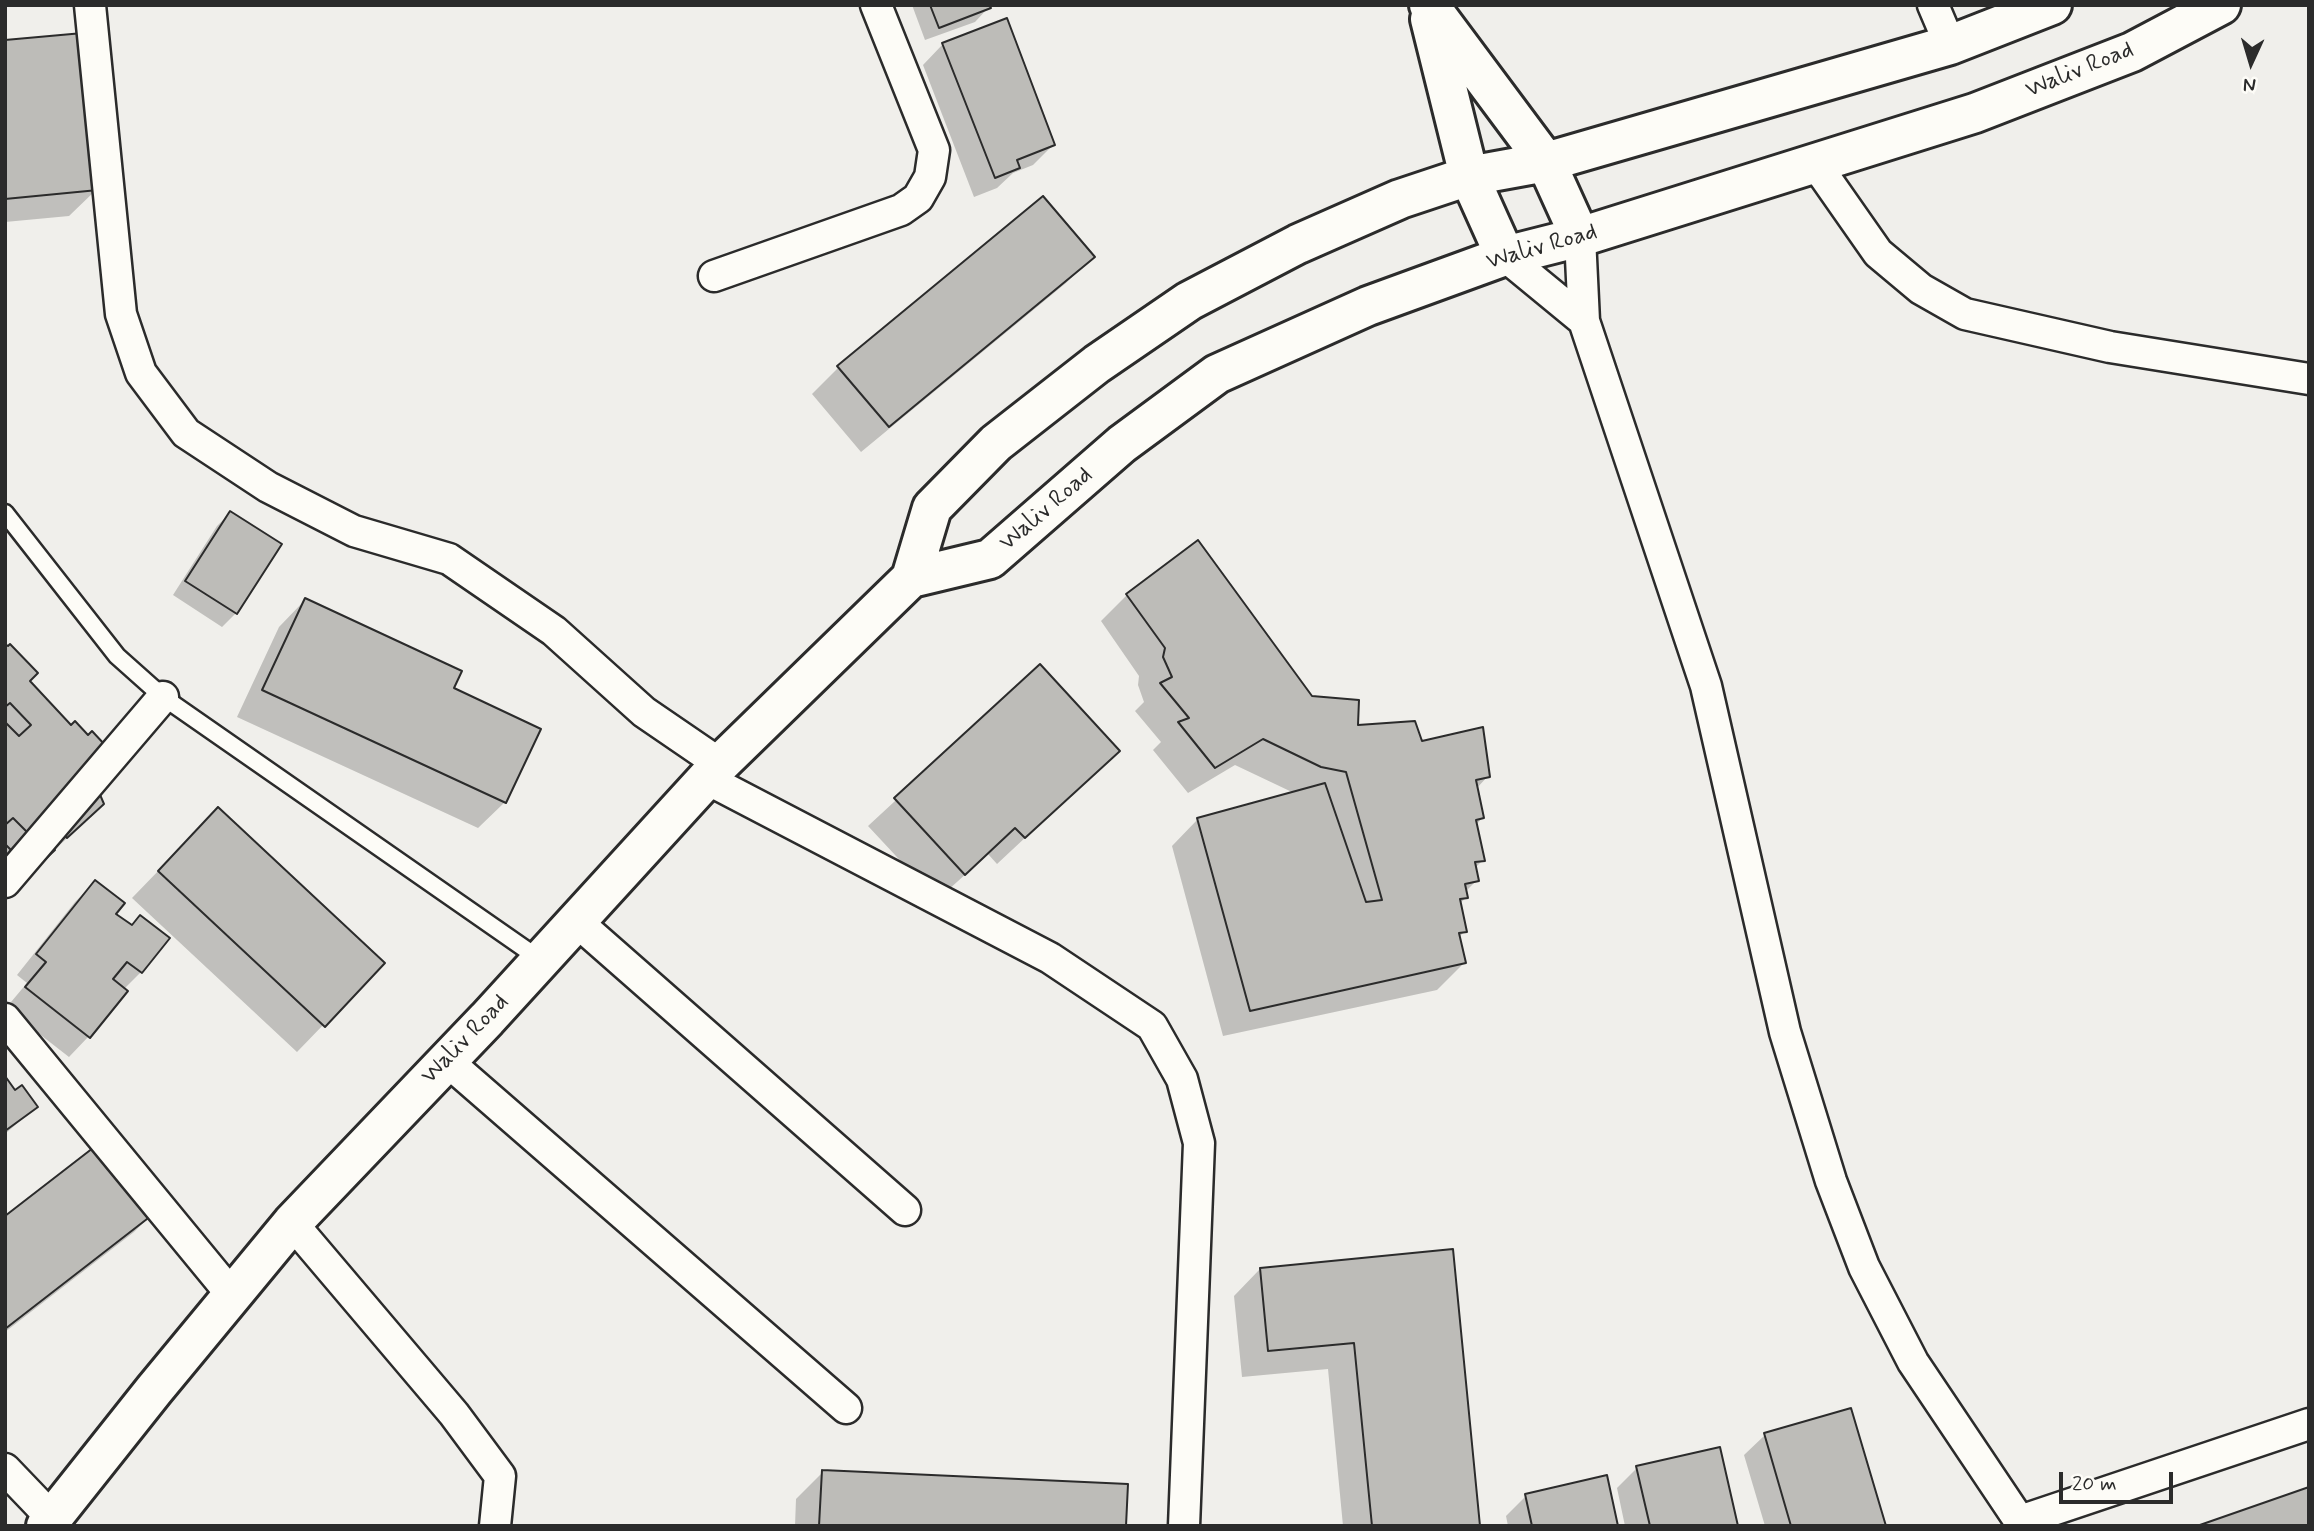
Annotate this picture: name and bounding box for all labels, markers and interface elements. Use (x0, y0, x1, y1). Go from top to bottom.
north arrow (2216, 28, 2286, 98)
street label: Waliv Road (2022, 36, 2138, 106)
text: N (2242, 72, 2257, 97)
street label: Waliv Road (1483, 218, 1601, 278)
street label: Waliv Road (995, 462, 1099, 558)
street label: Waliv Road (416, 989, 516, 1091)
scale bar (2062, 1458, 2176, 1502)
text: 20 m (2072, 1470, 2117, 1498)

